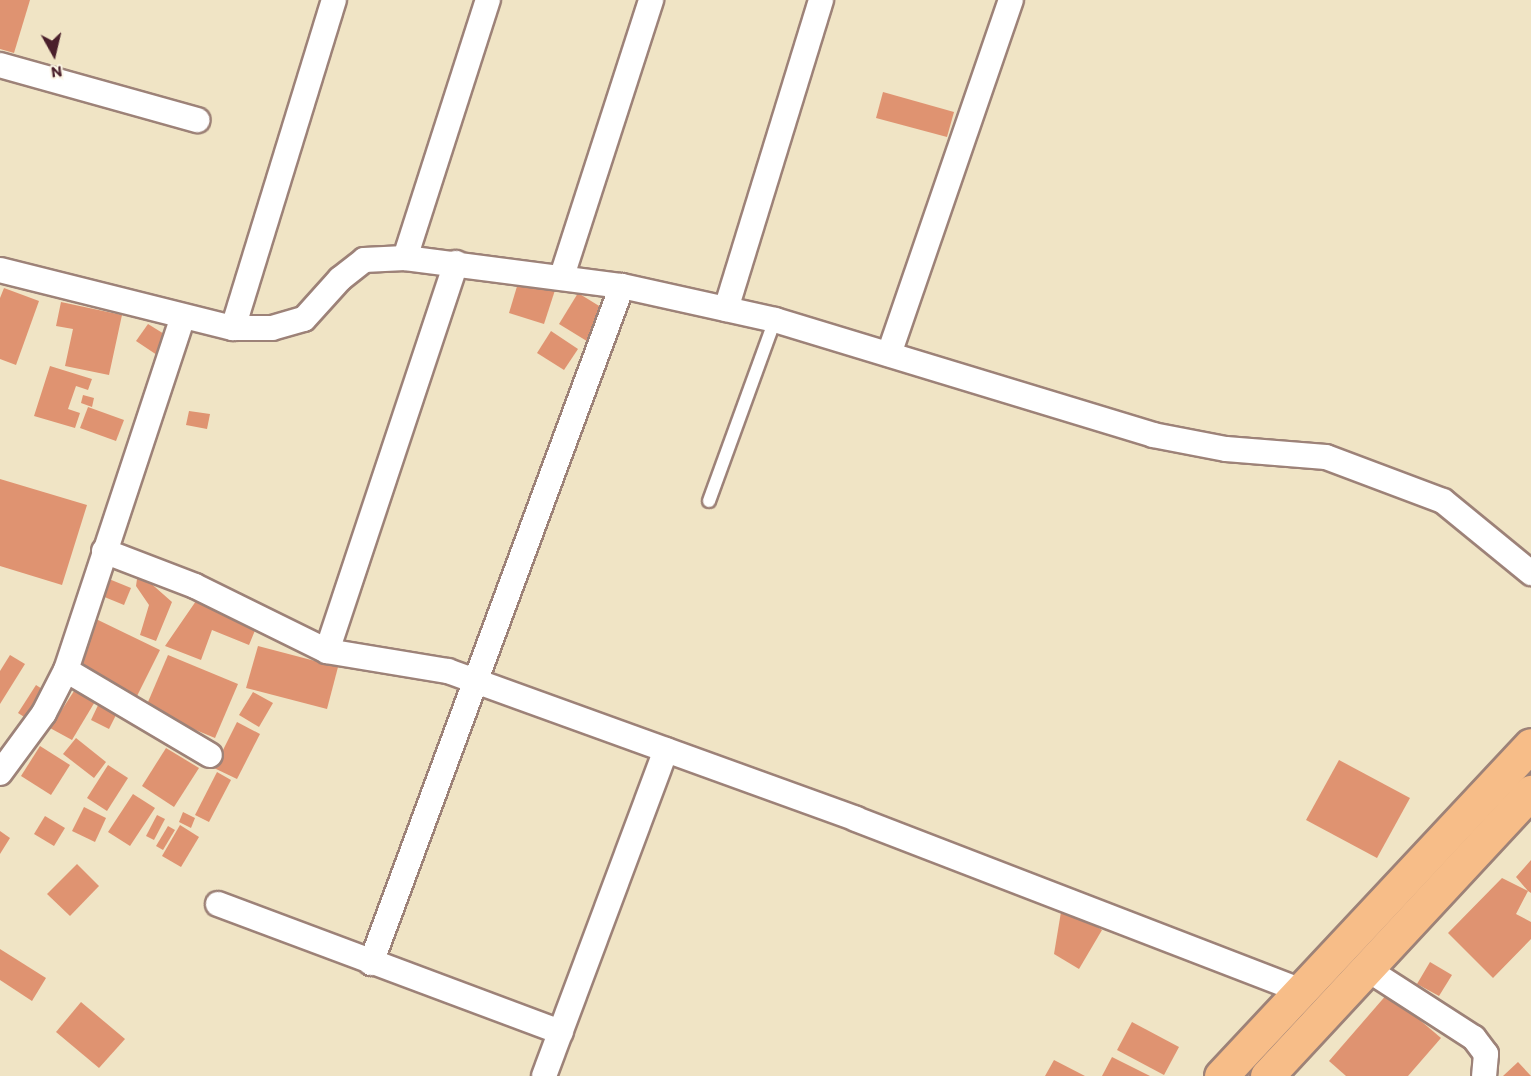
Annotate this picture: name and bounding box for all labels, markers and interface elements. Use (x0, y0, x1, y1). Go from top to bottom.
north arrow (24, 24, 84, 84)
text: N (50, 62, 63, 82)

